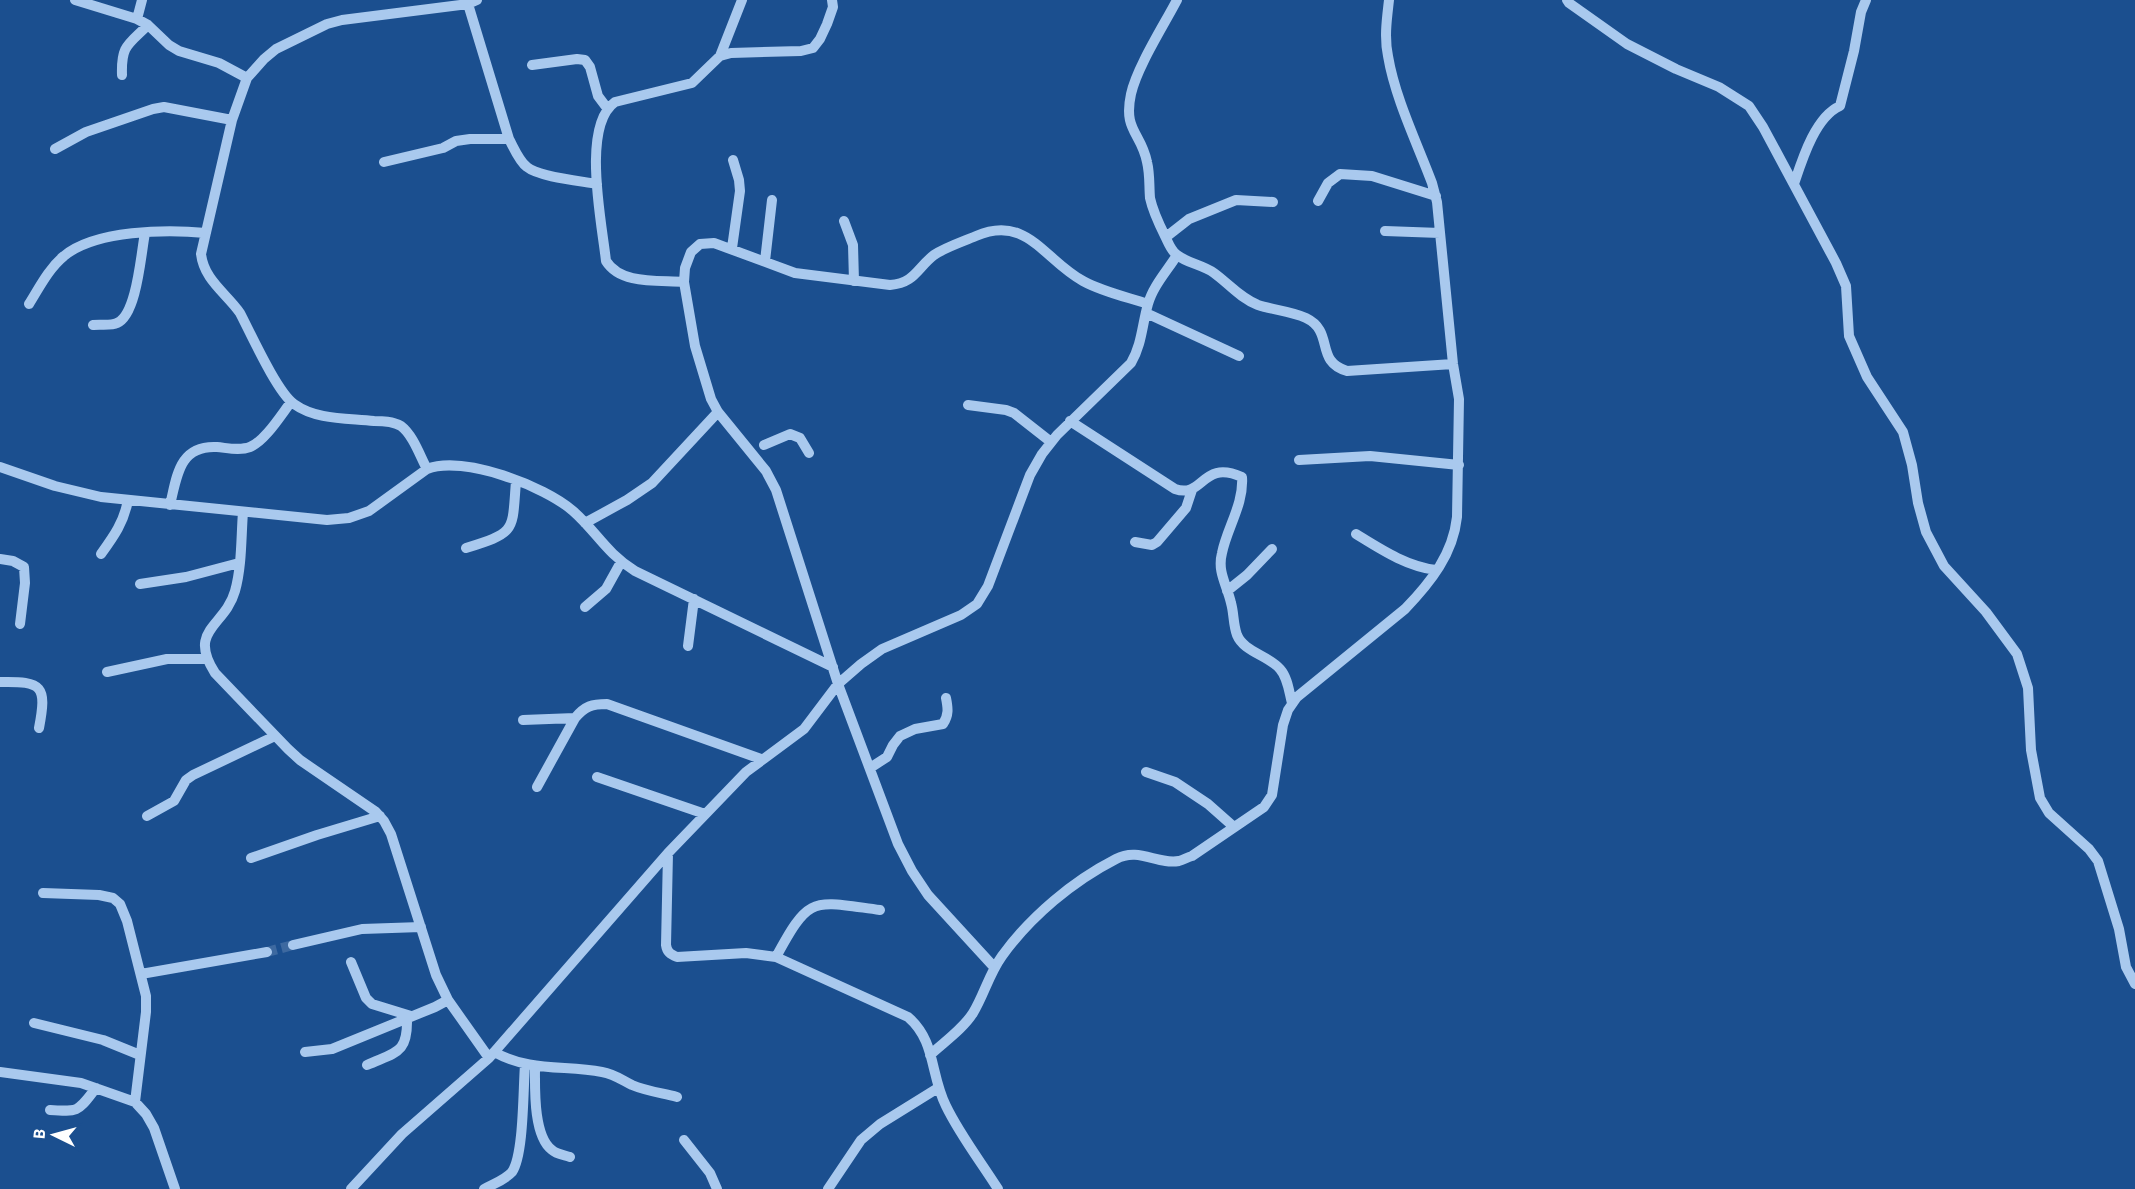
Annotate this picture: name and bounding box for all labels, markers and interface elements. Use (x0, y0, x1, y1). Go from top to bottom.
north arrow (24, 1105, 84, 1165)
text: B (29, 1128, 48, 1139)

